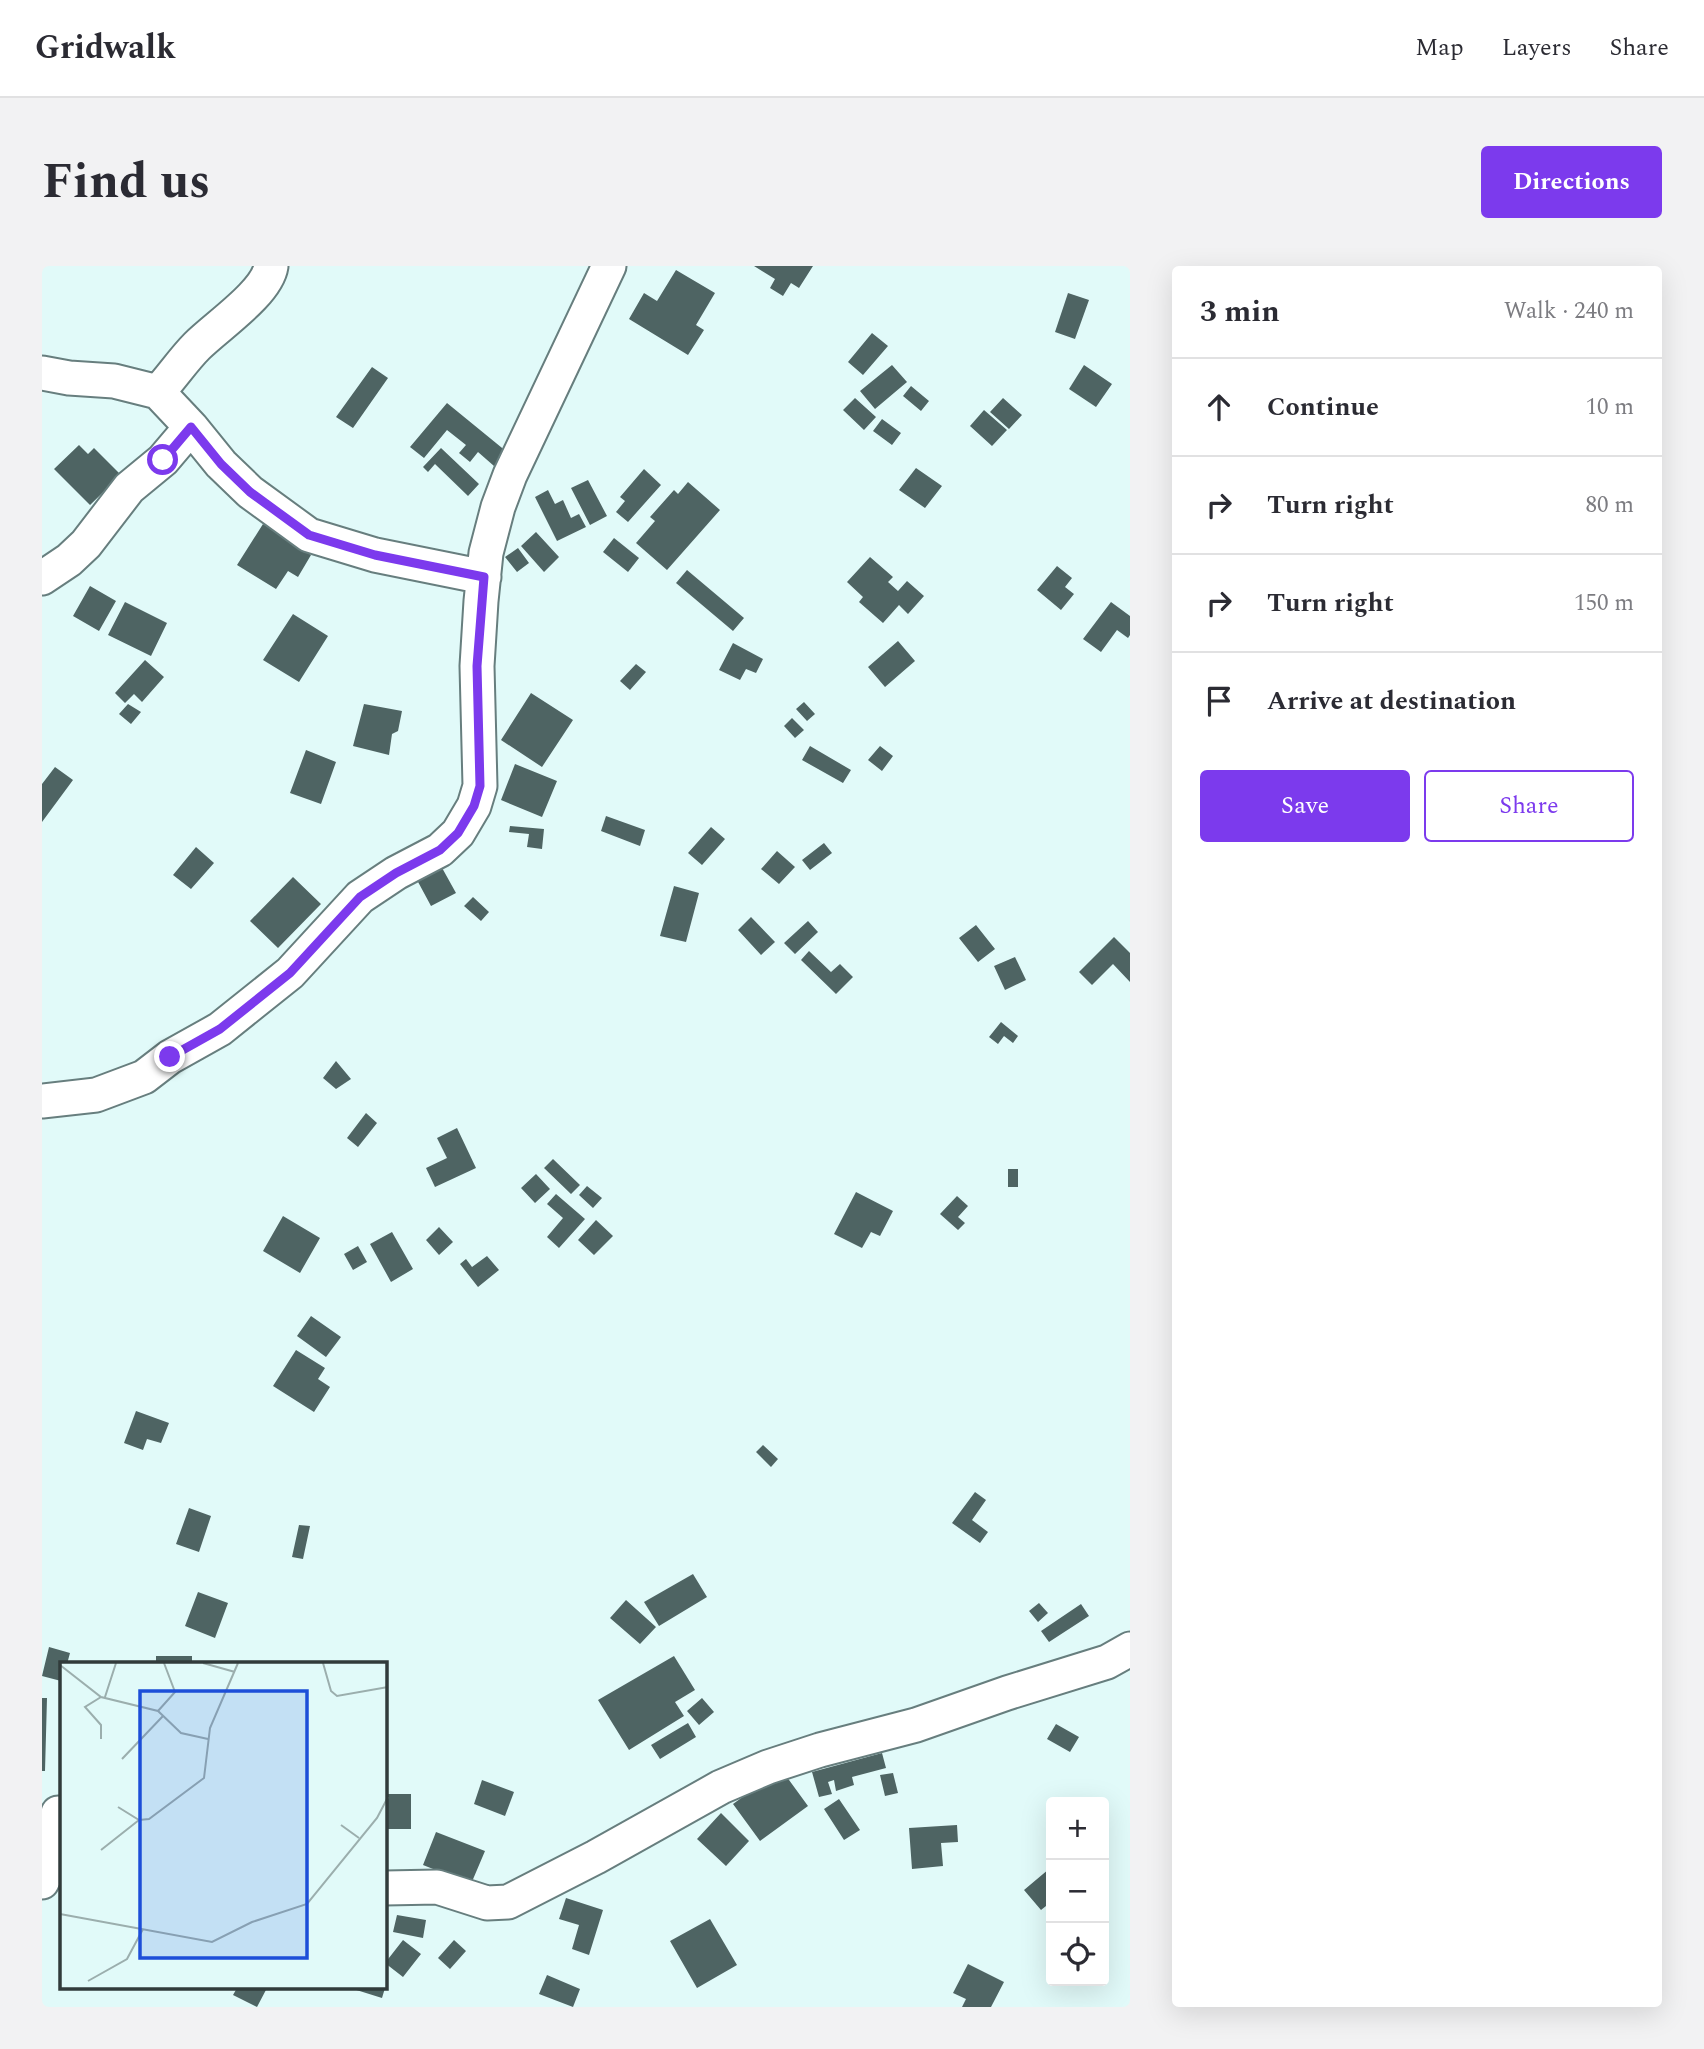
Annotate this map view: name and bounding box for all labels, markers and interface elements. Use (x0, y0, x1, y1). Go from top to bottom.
text: Gridwalk (35, 23, 176, 73)
text: Map (1415, 30, 1464, 66)
text: Layers (1502, 30, 1572, 66)
text: Share (1610, 30, 1669, 66)
text: Find us (42, 145, 210, 220)
button: Directions (1481, 146, 1662, 218)
text: 3 min (1200, 289, 1280, 335)
text: Walk · 240 m (1504, 294, 1634, 329)
text: Continue (1267, 387, 1379, 427)
icon: ahead (1200, 388, 1238, 426)
text: 10 m (1585, 390, 1634, 425)
route start (147, 444, 178, 475)
text: Turn right (1267, 485, 1394, 525)
icon: right (1200, 486, 1238, 524)
text: 80 m (1585, 488, 1634, 523)
text: Turn right (1267, 583, 1394, 623)
icon: right (1200, 584, 1238, 622)
text: 150 m (1574, 586, 1634, 621)
text: Arrive at destination (1267, 681, 1516, 721)
icon: arrive (1200, 682, 1238, 720)
button: Save (1200, 770, 1410, 842)
button: Share (1424, 770, 1634, 842)
route end (154, 1041, 185, 1072)
inset map (60, 1662, 387, 1990)
map controls (1046, 1797, 1109, 1986)
button: + (1046, 1797, 1109, 1860)
button: − (1046, 1860, 1109, 1923)
button: locate (1046, 1923, 1109, 1986)

